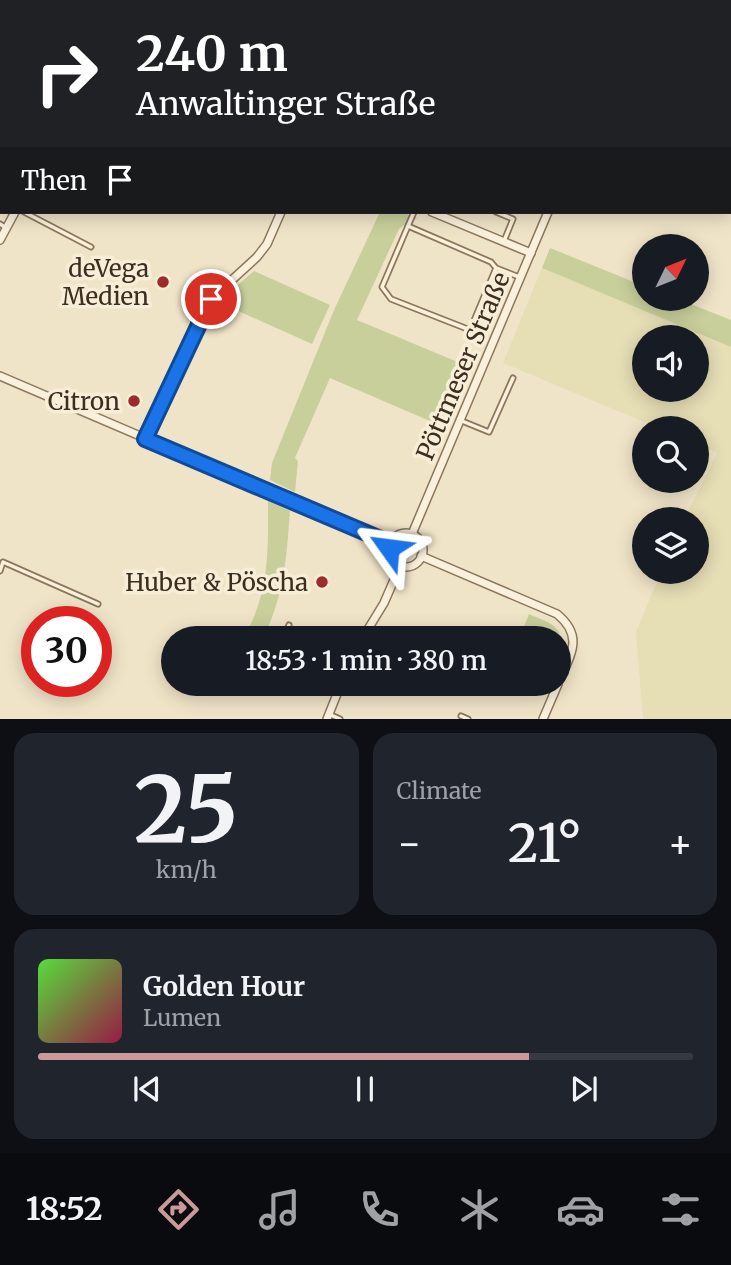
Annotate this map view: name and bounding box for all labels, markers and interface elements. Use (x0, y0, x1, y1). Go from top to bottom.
text: 240 m (136, 23, 288, 84)
icon: right (21, 28, 112, 119)
text: Anwaltinger Straße (136, 84, 435, 124)
icon: arrive (101, 161, 139, 199)
text: Then (21, 164, 87, 197)
north arrow (632, 234, 709, 312)
map controls (632, 234, 709, 584)
place label: deVega Medien (62, 253, 149, 312)
street label: Pöttmeser Straße (409, 267, 517, 465)
pin (181, 269, 241, 329)
marker: deVega Medien (155, 274, 171, 290)
icon: arrive (192, 280, 230, 318)
button: sound (632, 325, 709, 402)
place label: Citron (48, 386, 120, 417)
marker: Citron (126, 393, 142, 409)
button: search (632, 416, 709, 493)
button: layers (632, 507, 709, 584)
position arrow (352, 511, 426, 585)
place label: Huber & Pöscha (125, 567, 308, 598)
marker: Huber & Pöscha (314, 574, 330, 590)
speed limit sign: 30 (21, 606, 112, 697)
text: 18:53 · 1 min · 380 m (245, 644, 487, 677)
text: 25 (134, 752, 238, 867)
text: Climate (397, 776, 482, 805)
text: 21° (508, 811, 582, 876)
text: − (397, 820, 422, 867)
text: + (668, 820, 693, 867)
text: km/h (156, 855, 217, 884)
text: Golden Hour (143, 970, 305, 1003)
text: Lumen (143, 1003, 221, 1032)
icon: previous (128, 1070, 166, 1108)
icon: pause (346, 1070, 384, 1108)
icon: next (565, 1070, 603, 1108)
icon: directions (154, 1185, 203, 1234)
icon: music (255, 1185, 304, 1234)
icon: phone (355, 1185, 404, 1234)
icon: climate (455, 1185, 504, 1234)
icon: car (556, 1185, 605, 1234)
icon: filters (656, 1185, 705, 1234)
text: 18:52 (26, 1189, 103, 1229)

